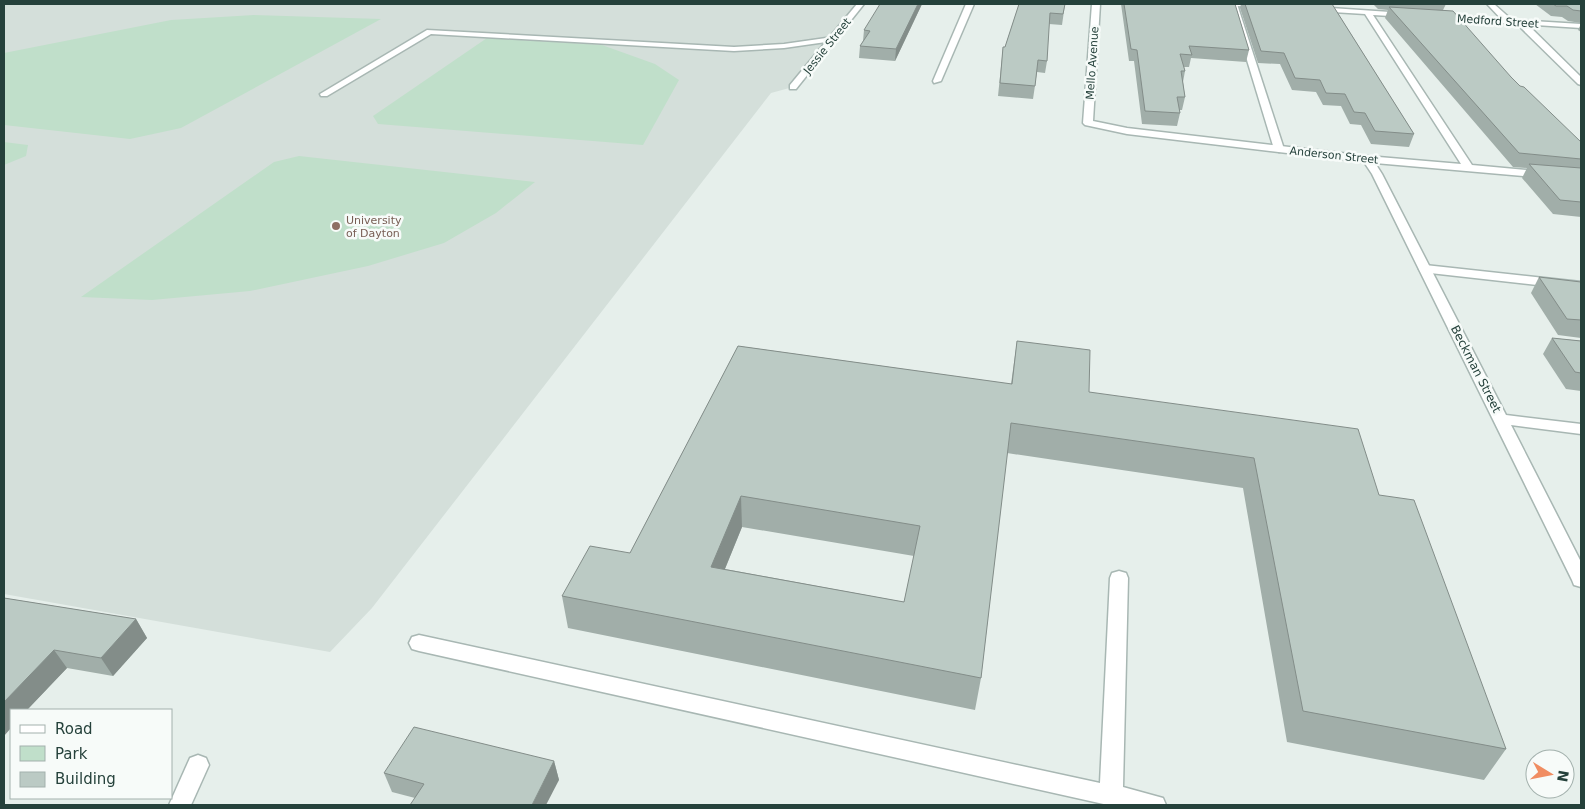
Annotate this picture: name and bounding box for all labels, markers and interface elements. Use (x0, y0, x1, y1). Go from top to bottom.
street label: Medford Street (1457, 12, 1540, 31)
street label: Jessie Street (800, 15, 854, 78)
street label: Mello Avenue (1083, 26, 1102, 100)
street label: Anderson Street (1289, 144, 1380, 167)
place label: University of Dayton (346, 214, 402, 240)
marker: University of Dayton (330, 220, 342, 232)
street label: Beckman Street (1448, 323, 1504, 415)
legend (10, 709, 172, 799)
text: Road (55, 720, 93, 738)
text: Park (55, 745, 88, 763)
north arrow (1525, 749, 1575, 799)
text: N (1554, 769, 1572, 783)
text: Building (55, 770, 116, 788)

